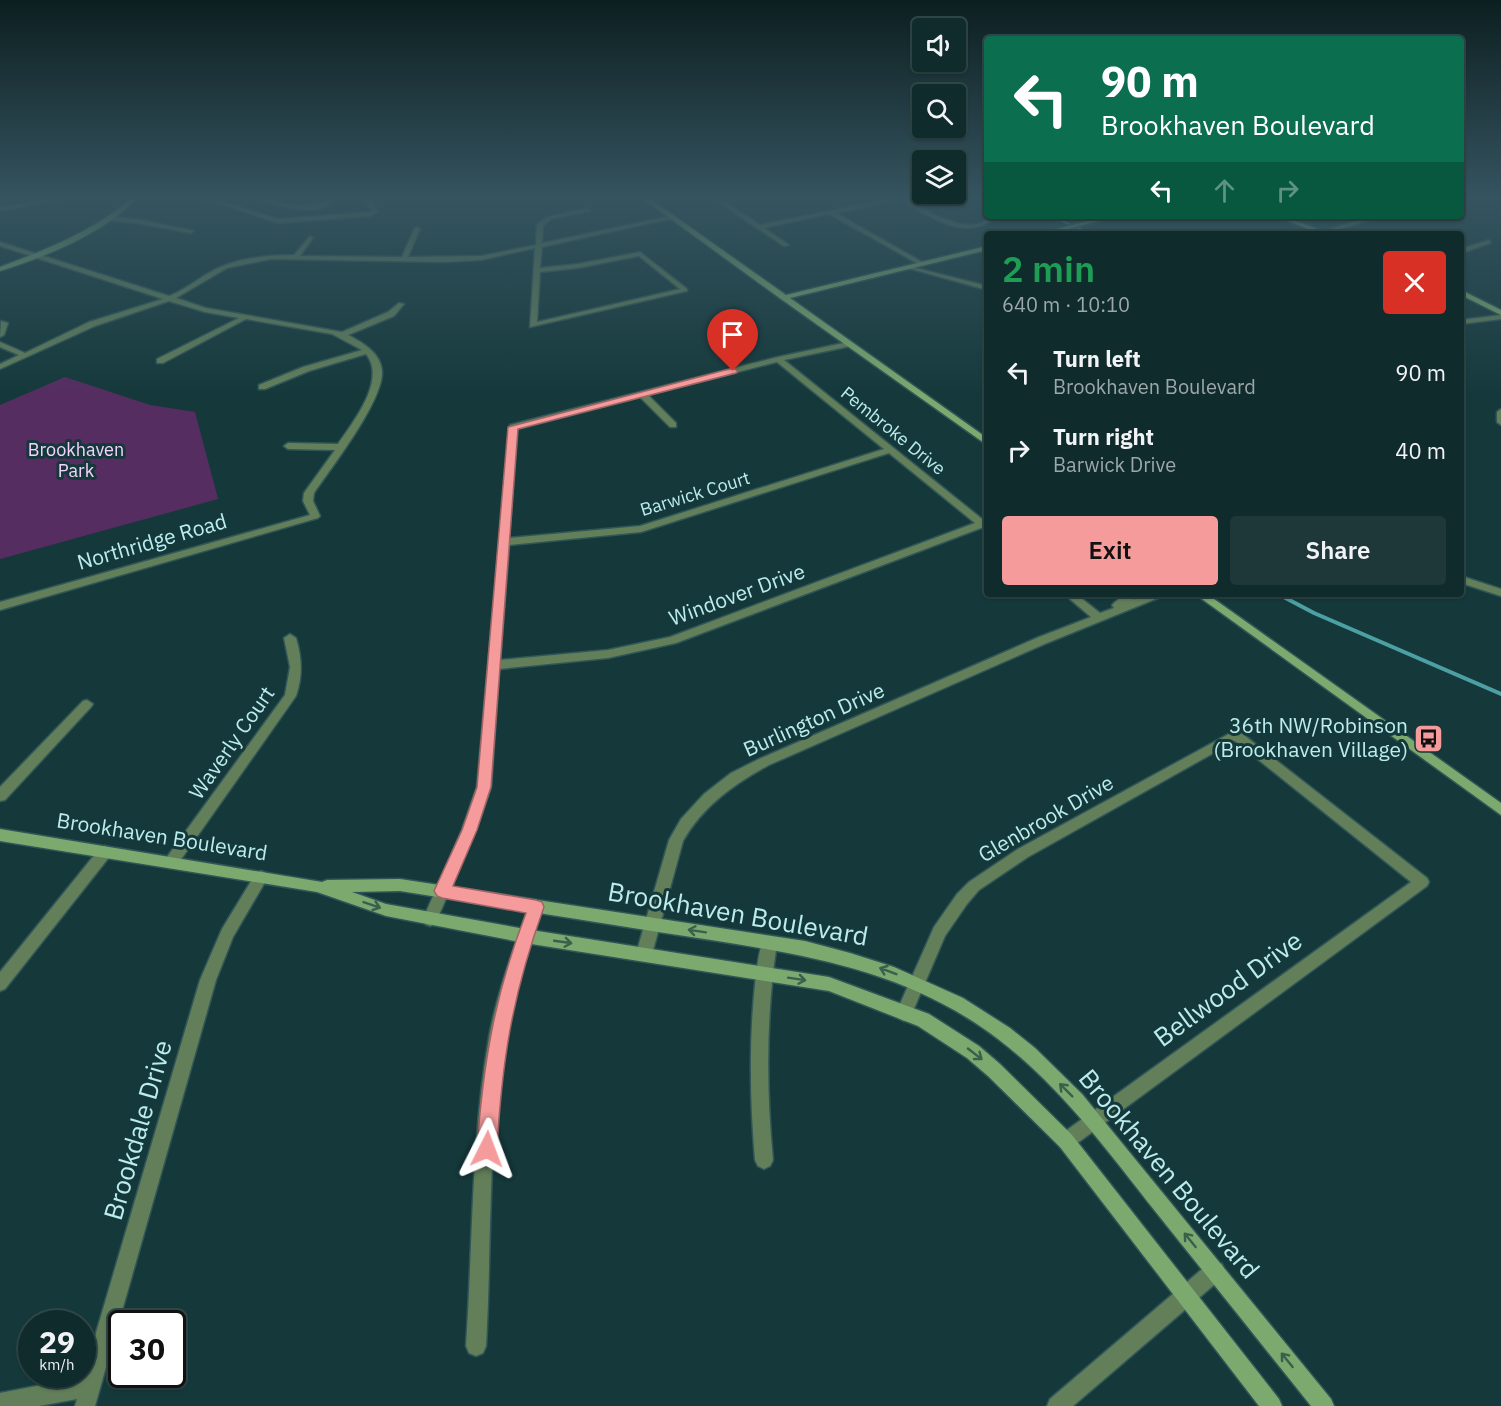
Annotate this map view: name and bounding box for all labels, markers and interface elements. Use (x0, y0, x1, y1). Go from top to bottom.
map controls (912, 18, 966, 204)
button: sound (912, 18, 966, 72)
text: 90 m (1101, 54, 1199, 109)
icon: left (1002, 60, 1080, 138)
button: search (912, 84, 966, 138)
text: Brookhaven Boulevard (1101, 107, 1375, 142)
button: layers (912, 150, 966, 204)
icon: left (1145, 174, 1178, 207)
icon: ahead (1208, 174, 1241, 207)
icon: right (1271, 174, 1304, 207)
text: 2 min (1002, 245, 1095, 292)
button: close (1383, 251, 1446, 314)
text: 640 m · 10:10 (1002, 291, 1130, 318)
pin (707, 309, 758, 371)
icon: arrive (716, 318, 749, 351)
text: Turn left (1053, 344, 1141, 373)
icon: left (1002, 356, 1035, 389)
text: 90 m (1395, 358, 1446, 387)
text: Brookhaven Boulevard (1053, 373, 1256, 400)
street label: Pembroke Drive (836, 381, 950, 480)
text: Turn right (1053, 422, 1154, 451)
icon: right (1002, 434, 1035, 467)
text: 40 m (1395, 436, 1446, 465)
park label: Brookhaven Park (28, 438, 124, 482)
text: Barwick Drive (1053, 451, 1176, 478)
street label: Barwick Court (637, 466, 753, 521)
street label: Northridge Road (74, 506, 230, 576)
button: Exit (1002, 516, 1218, 585)
button: Share (1230, 516, 1446, 585)
street label: Windover Drive (665, 556, 809, 632)
street label: Burlington Drive (738, 675, 889, 763)
street label: Waverly Court (182, 680, 280, 804)
place label: 36th NW/Robinson (Brookhaven Village) (1213, 711, 1408, 763)
bus stop icon: 36th NW/Robinson (Brookhaven Village) (1413, 722, 1445, 754)
street label: Glenbrook Drive (973, 768, 1118, 868)
street label: Brookhaven Boulevard (55, 806, 270, 867)
street label: Brookhaven Boulevard (605, 873, 871, 953)
one-way arrow (362, 901, 381, 912)
street label: Bellwood Drive (1146, 923, 1308, 1054)
one-way arrow (688, 926, 708, 937)
one-way arrow (553, 937, 573, 948)
one-way arrow (879, 965, 898, 976)
one-way arrow (787, 974, 807, 985)
street label: Brookdale Drive (95, 1036, 179, 1224)
one-way arrow (967, 1048, 983, 1061)
street label: Brookhaven Boulevard (1072, 1061, 1268, 1285)
one-way arrow (1058, 1083, 1073, 1098)
position arrow (455, 1117, 519, 1181)
one-way arrow (1184, 1232, 1197, 1248)
speed limit sign: 30 (108, 1310, 186, 1388)
text: 29 (39, 1322, 75, 1361)
one-way arrow (1281, 1353, 1294, 1369)
text: km/h (39, 1355, 75, 1374)

